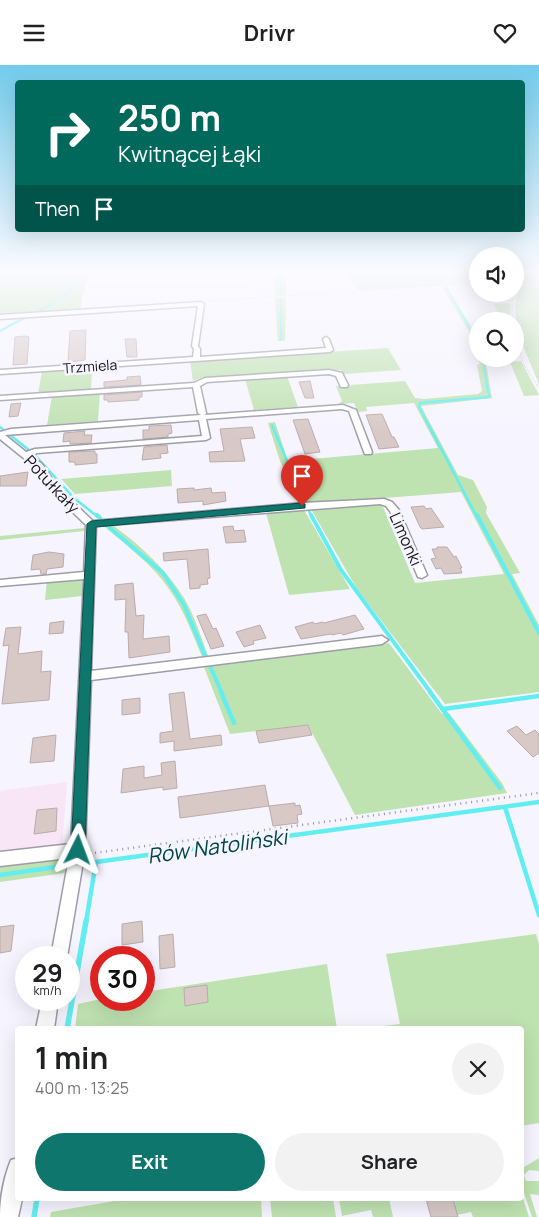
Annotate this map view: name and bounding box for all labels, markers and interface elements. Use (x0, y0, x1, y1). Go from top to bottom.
text: Drivr (244, 18, 295, 48)
icon: menu (20, 19, 48, 47)
icon: heart (491, 19, 519, 47)
text: 250 m (118, 94, 221, 142)
icon: right (35, 100, 100, 165)
text: Kwitnącej Łąki (118, 139, 261, 169)
icon: arrive (90, 195, 118, 223)
text: Then (35, 196, 80, 222)
map controls (469, 247, 524, 367)
button: sound (469, 247, 524, 302)
button: search (469, 312, 524, 367)
street label: Trzmiela (62, 355, 118, 377)
street label: Potułkały (19, 450, 85, 518)
pin (281, 455, 323, 506)
icon: arrive (288, 462, 316, 490)
street label: Limonki (385, 509, 427, 569)
water label: Rów Natoliński (145, 822, 292, 870)
position arrow (51, 823, 103, 875)
speed limit sign: 30 (90, 946, 155, 1011)
text: 29 (32, 955, 63, 990)
text: km/h (34, 982, 61, 999)
text: 1 min (35, 1037, 108, 1078)
button: close (452, 1043, 504, 1095)
text: 400 m · 13:25 (35, 1077, 129, 1099)
button: Exit (35, 1133, 265, 1191)
button: Share (275, 1133, 504, 1191)

